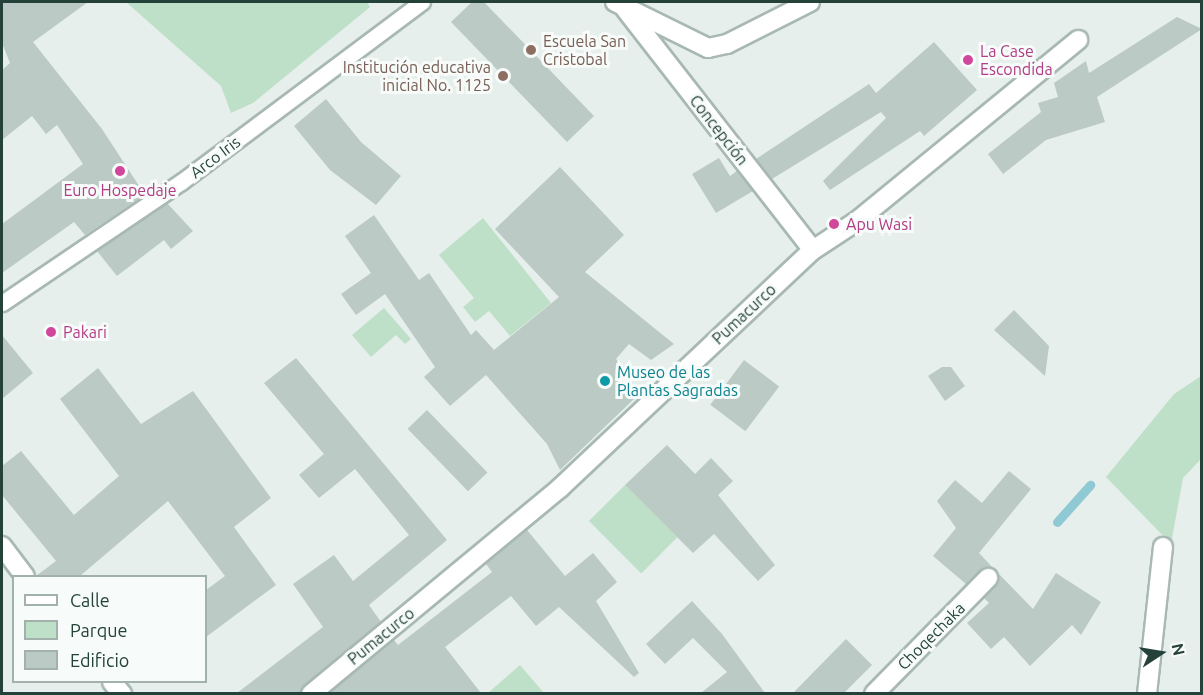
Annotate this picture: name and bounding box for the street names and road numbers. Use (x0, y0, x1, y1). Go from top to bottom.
street label: Concepción (686, 91, 752, 169)
street label: Arco Iris (186, 132, 244, 182)
street label: Pumacurco (708, 280, 780, 348)
street label: Choqechaka (893, 598, 969, 674)
street label: Pumacurco (344, 603, 418, 669)

